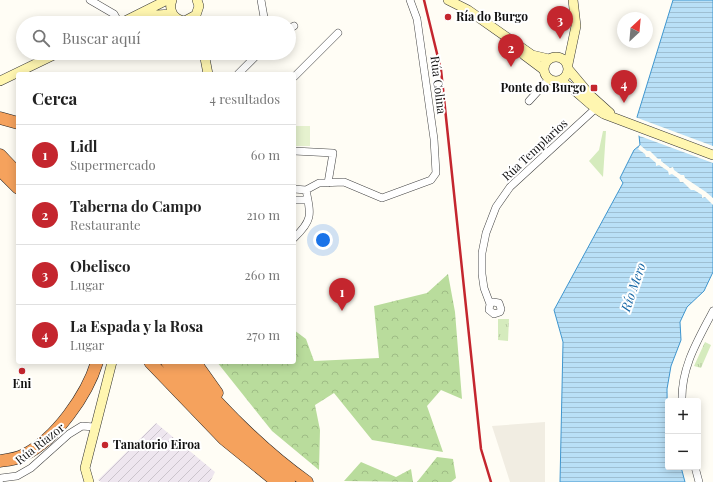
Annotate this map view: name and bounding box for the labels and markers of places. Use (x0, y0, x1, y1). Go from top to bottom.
pin: 3 (547, 6, 573, 39)
place label: Ría do Burgo (456, 8, 528, 24)
marker: Ría do Burgo (443, 12, 453, 22)
pin: 2 (498, 34, 524, 67)
pin: 4 (611, 70, 637, 103)
place label: Ponte do Burgo (500, 79, 586, 95)
marker: Ponte do Burgo (589, 83, 599, 93)
pin: 1 (329, 278, 355, 311)
marker: Eni (17, 366, 27, 376)
place label: Eni (13, 375, 32, 391)
place label: Tanatorio Eiroa (113, 436, 201, 452)
marker: Tanatorio Eiroa (100, 440, 110, 450)

